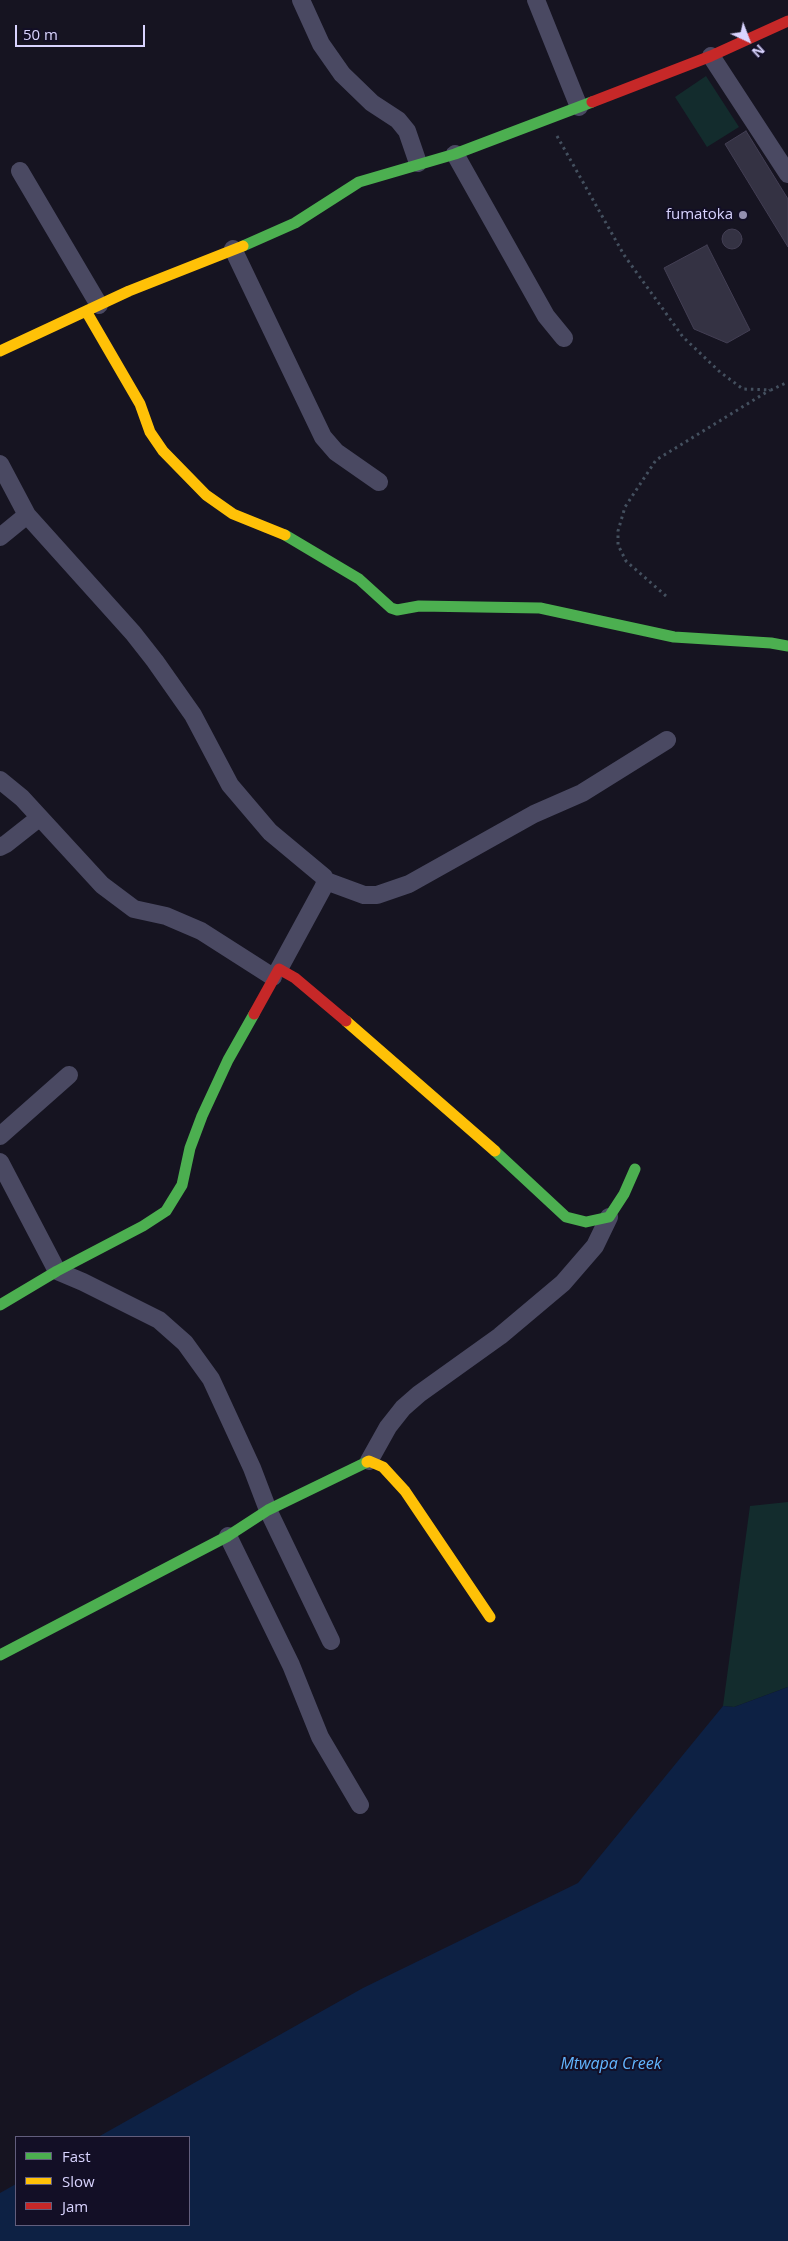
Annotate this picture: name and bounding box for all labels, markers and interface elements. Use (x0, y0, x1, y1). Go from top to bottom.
scale bar (18, 15, 148, 47)
north arrow (723, 15, 773, 65)
text: 50 m (23, 24, 58, 44)
text: N (748, 40, 769, 62)
place label: fumatoka (666, 206, 733, 224)
marker: fumatoka (737, 209, 749, 221)
water label: Mtwapa Creek (560, 2054, 662, 2074)
legend (15, 2136, 190, 2226)
text: Fast (62, 2146, 91, 2166)
text: Slow (62, 2171, 95, 2191)
text: Jam (62, 2196, 88, 2216)

